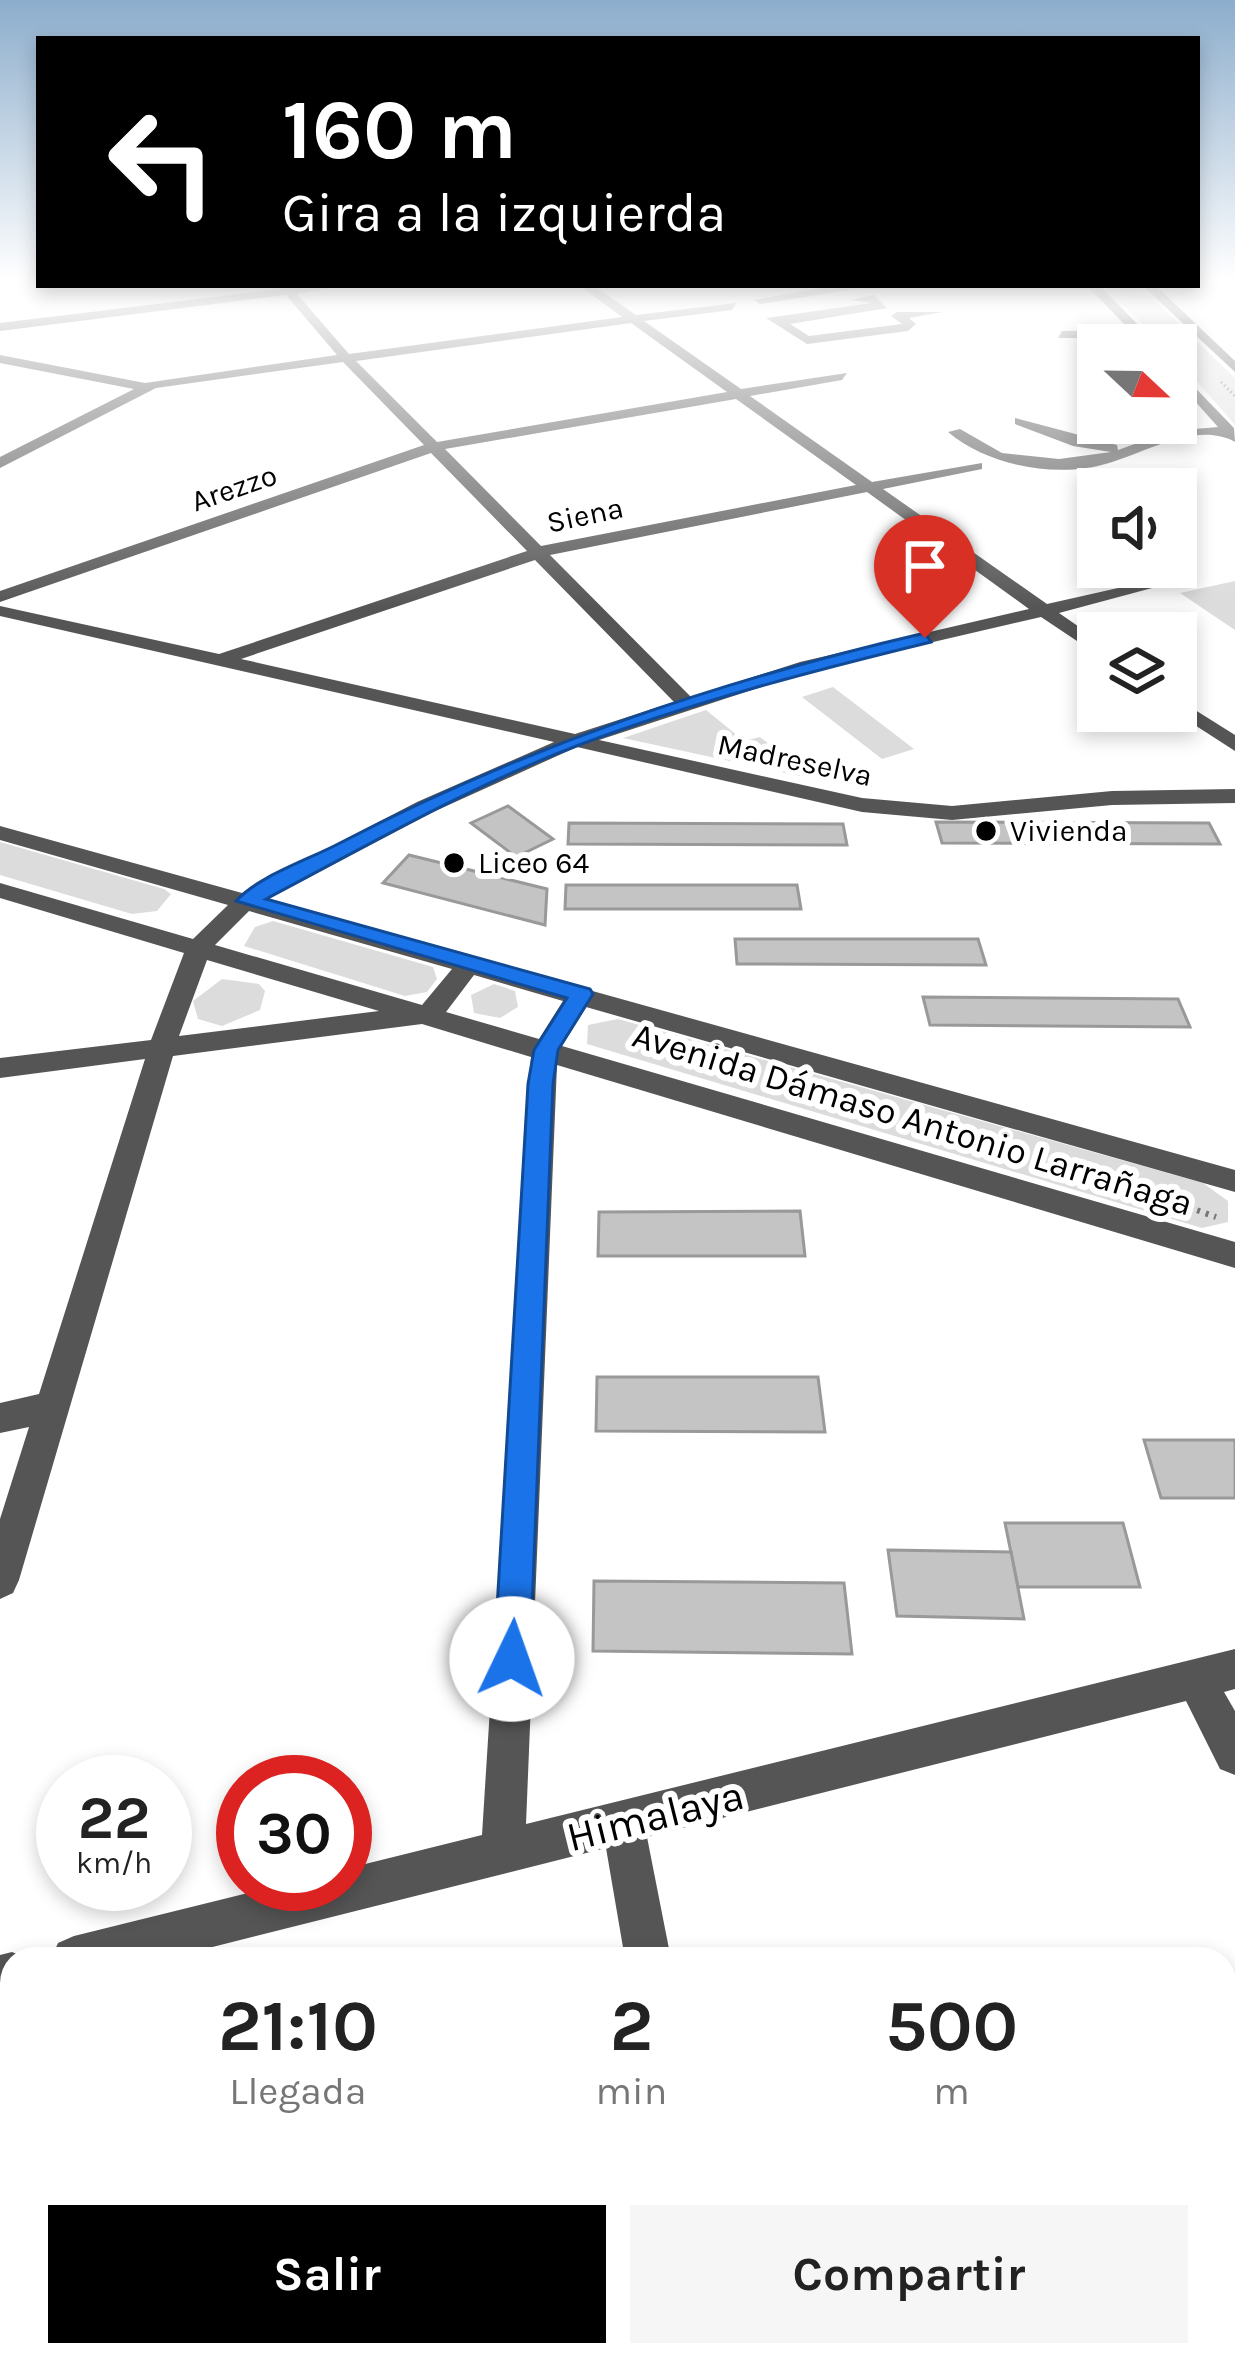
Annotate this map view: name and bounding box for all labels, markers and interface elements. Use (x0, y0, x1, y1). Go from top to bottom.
text: 160 m (282, 81, 517, 179)
icon: left (84, 84, 240, 240)
text: Gira a la izquierda (282, 181, 726, 245)
north arrow (1077, 324, 1197, 444)
map controls (1077, 324, 1197, 732)
street label: Arezzo (186, 457, 282, 519)
button: sound (1077, 468, 1197, 588)
street label: Siena (544, 489, 626, 541)
pin (874, 515, 976, 638)
icon: arrive (892, 533, 958, 599)
button: layers (1077, 612, 1197, 732)
street label: Madreselva (714, 726, 876, 794)
place label: Vivienda (1010, 813, 1128, 849)
marker: Vivienda (973, 818, 999, 844)
place label: Liceo 64 (478, 845, 590, 881)
marker: Liceo 64 (441, 850, 467, 876)
street label: Avenida Dámaso Antonio Larrañaga (628, 1014, 1198, 1224)
position arrow (449, 1596, 575, 1722)
speed limit sign: 30 (216, 1755, 372, 1911)
street label: Himalaya (562, 1770, 749, 1862)
text: 22 (78, 1783, 150, 1853)
text: km/h (76, 1845, 152, 1881)
text: 21:10 (218, 1984, 378, 2068)
text: 2 (610, 1984, 653, 2068)
text: 500 (885, 1984, 1018, 2068)
text: Llegada (229, 2068, 366, 2114)
text: min (596, 2068, 667, 2114)
text: m (933, 2068, 970, 2114)
button: Salir (48, 2205, 606, 2343)
button: Compartir (630, 2205, 1188, 2343)

